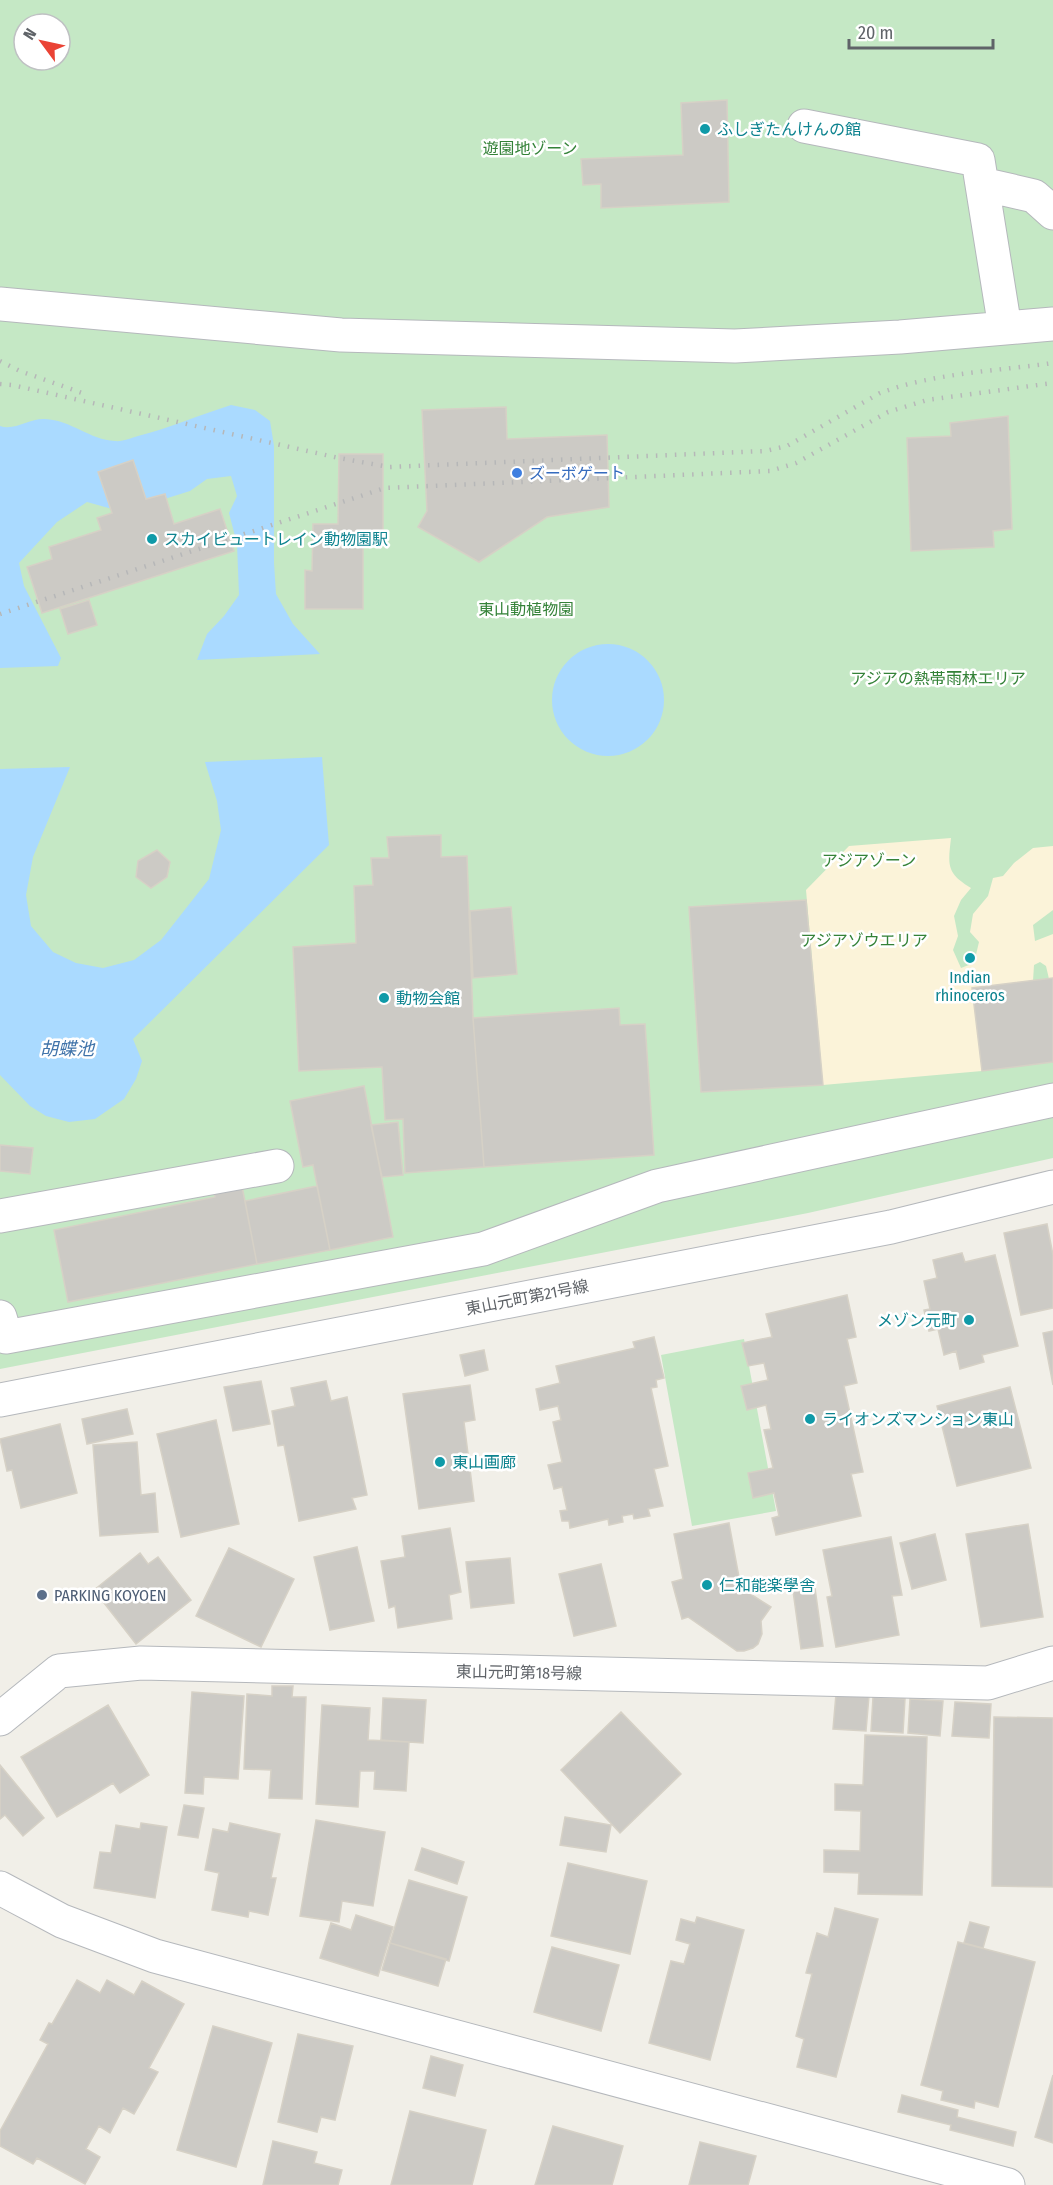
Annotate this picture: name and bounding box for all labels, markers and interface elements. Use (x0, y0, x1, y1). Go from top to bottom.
north arrow (12, 12, 72, 72)
scale bar (849, 12, 993, 50)
text: 20 m (858, 22, 893, 44)
text: N (19, 25, 40, 43)
place label: ふしぎたんけんの館 (717, 120, 861, 139)
marker: ふしぎたんけんの館 (698, 122, 712, 136)
park label: 遊園地ゾーン (482, 139, 578, 158)
place label: ズーボゲート (529, 464, 625, 483)
marker: ズーボゲート (510, 466, 524, 480)
place label: スカイビュートレイン動物園駅 (164, 530, 388, 549)
marker: スカイビュートレイン動物園駅 (145, 532, 159, 546)
park label: 東山動植物園 (478, 600, 574, 619)
park label: アジアの熱帯雨林エリア (850, 669, 1026, 688)
park label: アジアゾーン (822, 851, 916, 870)
park label: アジアゾウエリア (800, 931, 928, 950)
marker: Indian rhinoceros (963, 951, 977, 965)
place label: Indian rhinoceros (935, 968, 1005, 1005)
place label: 動物会館 (396, 989, 460, 1008)
marker: 動物会館 (377, 991, 391, 1005)
water label: 胡蝶池 (40, 1038, 96, 1060)
street label: 東山元町第21号線 (464, 1276, 590, 1319)
place label: メゾン元町 (877, 1311, 957, 1330)
marker: メゾン元町 (962, 1313, 976, 1327)
place label: ライオンズマンション東山 (822, 1410, 1014, 1429)
marker: ライオンズマンション東山 (803, 1412, 817, 1426)
place label: 東山画廊 (452, 1453, 516, 1472)
marker: 東山画廊 (433, 1455, 447, 1469)
place label: 仁和能楽學舎 (719, 1576, 815, 1595)
marker: 仁和能楽學舎 (700, 1578, 714, 1592)
place label: PARKING KOYOEN (54, 1586, 166, 1605)
marker: PARKING KOYOEN (35, 1588, 49, 1602)
street label: 東山元町第18号線 (456, 1662, 582, 1683)

